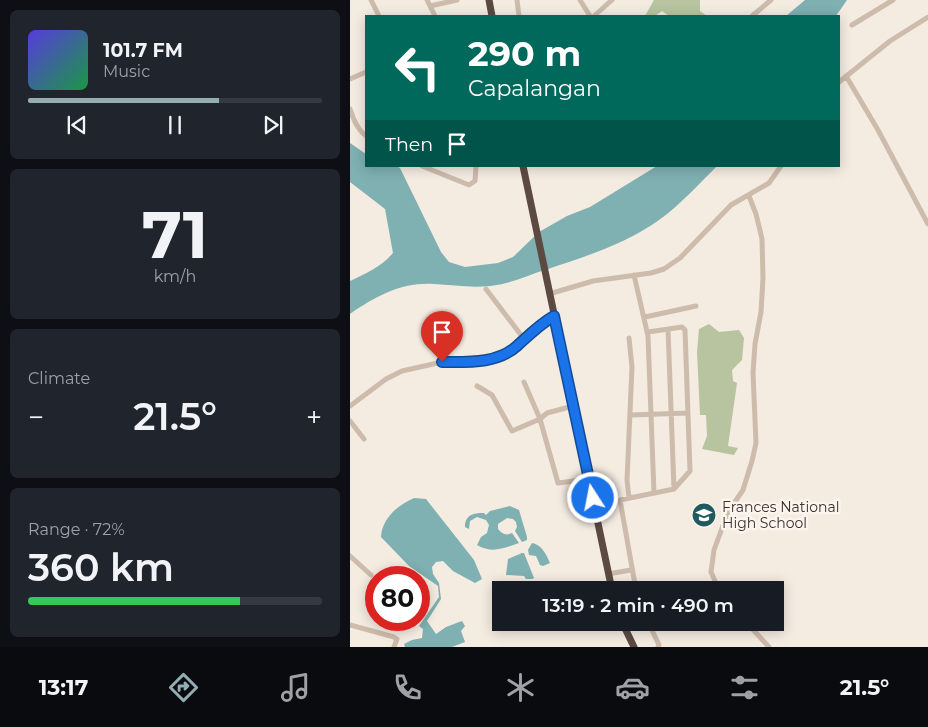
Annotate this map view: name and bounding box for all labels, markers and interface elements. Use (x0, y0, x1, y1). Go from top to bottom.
text: 290 m (468, 32, 581, 75)
icon: left (385, 35, 450, 100)
text: 101.7 FM (103, 39, 183, 62)
text: Music (103, 62, 150, 81)
text: Capalangan (468, 75, 601, 102)
icon: previous (63, 111, 91, 139)
icon: pause (161, 111, 189, 139)
icon: next (259, 111, 287, 139)
icon: arrive (443, 130, 471, 158)
text: Then (385, 133, 433, 156)
text: 71 (142, 195, 208, 274)
text: km/h (154, 267, 196, 286)
pin (421, 311, 463, 362)
icon: arrive (428, 318, 456, 346)
text: Climate (28, 369, 90, 388)
text: 21.5° (133, 393, 217, 440)
text: − (28, 400, 44, 434)
text: + (306, 400, 322, 434)
position arrow (566, 471, 618, 523)
place label: Frances National High School (722, 498, 840, 532)
school or university icon: Frances National High School (691, 502, 717, 528)
text: Range · 72% (28, 520, 125, 539)
text: 360 km (28, 544, 174, 591)
speed limit sign: 80 (365, 566, 430, 631)
text: 13:19 · 2 min · 490 m (542, 594, 734, 617)
icon: directions (166, 670, 201, 705)
icon: music (278, 670, 313, 705)
icon: phone (390, 670, 425, 705)
icon: climate (503, 670, 538, 705)
icon: car (615, 670, 650, 705)
icon: filters (727, 670, 762, 705)
text: 13:17 (39, 674, 88, 701)
text: 21.5° (840, 674, 889, 701)

